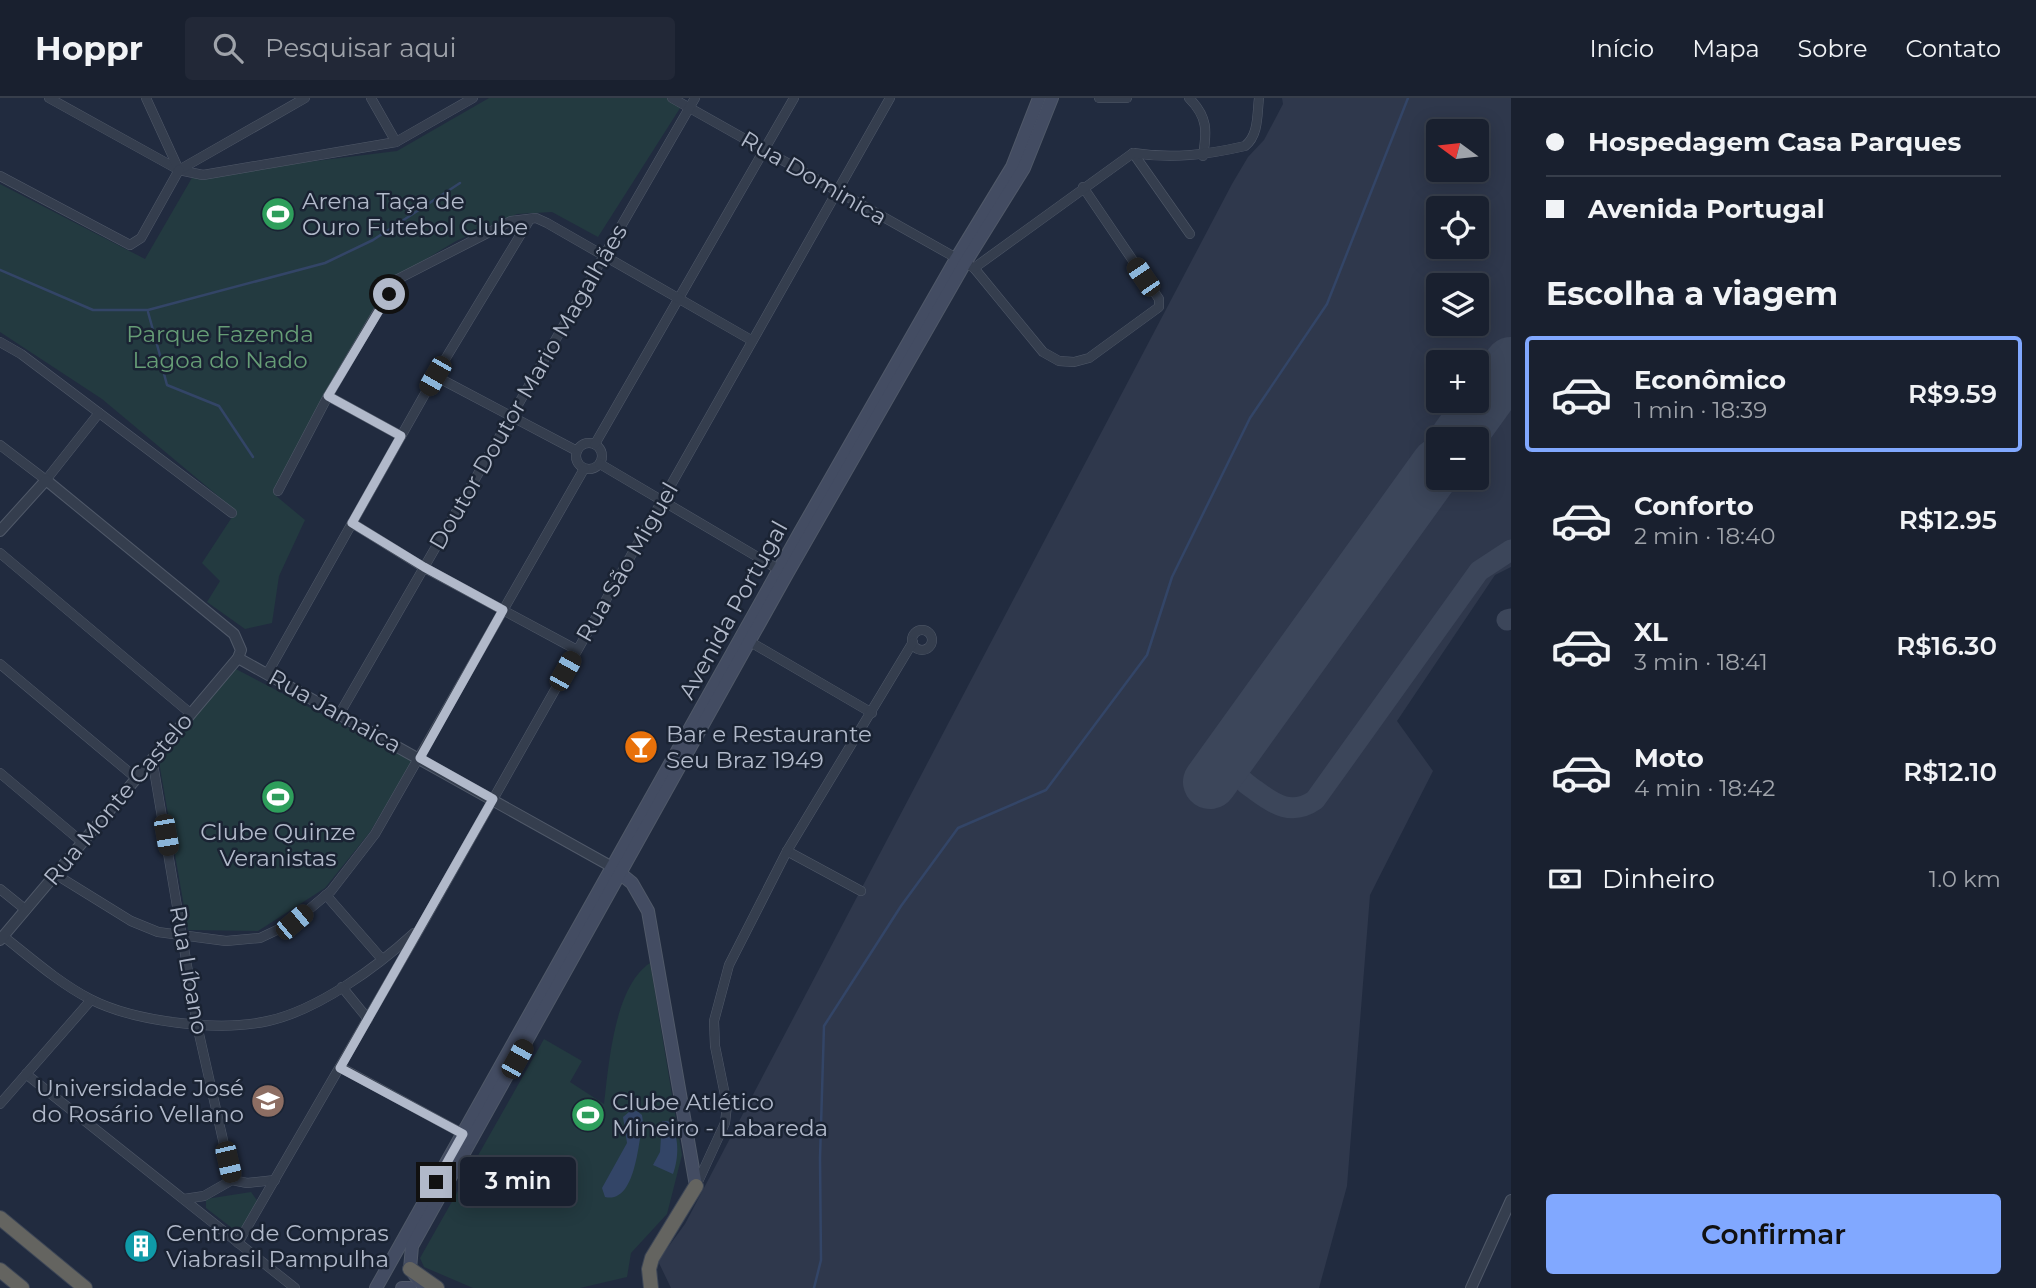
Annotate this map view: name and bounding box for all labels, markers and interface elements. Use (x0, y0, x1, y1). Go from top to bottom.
search box (185, 17, 675, 80)
text: Hoppr (35, 28, 143, 68)
icon: search (209, 29, 247, 67)
text: Pesquisar aqui (265, 32, 457, 64)
text: Início (1589, 34, 1654, 63)
text: Mapa (1692, 34, 1760, 63)
text: Sobre (1798, 34, 1867, 63)
text: Contato (1905, 34, 2001, 63)
north arrow (1426, 119, 1489, 182)
map controls (1426, 119, 1489, 490)
street label: Rua Dominica (736, 125, 892, 231)
text: Hospedagem Casa Parques (1588, 126, 1961, 158)
place label: Arena Taça de Ouro Futebol Clube (302, 187, 528, 241)
text: Avenida Portugal (1588, 193, 1825, 225)
sports icon: Arena Taça de Ouro Futebol Clube (259, 195, 297, 233)
button: locate (1426, 196, 1489, 259)
street label: Doutor Doutor Mario Magalhães (423, 219, 633, 555)
car (1123, 254, 1164, 300)
button: layers (1426, 273, 1489, 336)
text: Escolha a viagem (1546, 274, 1838, 313)
route start (373, 278, 405, 310)
park label: Parque Fazenda Lagoa do Nado (126, 320, 314, 374)
button: + (1426, 350, 1489, 413)
car (416, 353, 455, 399)
icon: car (1550, 363, 1613, 426)
text: Econômico (1634, 364, 1786, 396)
text: R$9.59 (1908, 378, 1997, 410)
text: 1 min · 18:39 (1634, 396, 1767, 424)
button: − (1426, 427, 1489, 490)
street label: Rua São Miguel (570, 477, 684, 647)
icon: car (1550, 489, 1613, 552)
text: Conforto (1634, 490, 1754, 522)
text: R$12.95 (1899, 504, 1997, 536)
street label: Avenida Portugal (672, 516, 794, 704)
text: 2 min · 18:40 (1634, 522, 1775, 550)
icon: car (1550, 615, 1613, 678)
text: XL (1634, 616, 1668, 648)
text: R$16.30 (1896, 630, 1997, 662)
car (546, 648, 585, 694)
text: 3 min · 18:41 (1634, 648, 1768, 676)
street label: Rua Jamaica (264, 663, 406, 759)
street label: Rua Monte Castelo (38, 707, 198, 891)
place label: Bar e Restaurante Seu Braz 1949 (666, 720, 872, 774)
bar icon: Bar e Restaurante Seu Braz 1949 (622, 728, 660, 766)
icon: car (1550, 741, 1613, 804)
text: Moto (1634, 742, 1704, 774)
text: R$12.10 (1903, 756, 1997, 788)
text: 4 min · 18:42 (1634, 774, 1775, 802)
sports icon: Clube Quinze Veranistas (259, 778, 297, 816)
car (153, 812, 180, 858)
place label: Clube Quinze Veranistas (200, 818, 356, 872)
icon: cash (1546, 860, 1584, 898)
text: Dinheiro (1602, 863, 1715, 895)
text: 1.0 km (1929, 865, 2001, 893)
car (272, 900, 317, 944)
street label: Rua Líbano (164, 903, 214, 1037)
car (498, 1036, 537, 1082)
place label: Universidade José do Rosário Vellano (32, 1074, 244, 1128)
school or university icon: Universidade José do Rosário Vellano (249, 1082, 287, 1120)
place label: Clube Atlético Mineiro - Labareda (612, 1088, 828, 1142)
sports icon: Clube Atlético Mineiro - Labareda (569, 1096, 607, 1134)
car (214, 1139, 243, 1185)
callout: 3 min (460, 1158, 576, 1206)
route end (420, 1166, 452, 1198)
text: 3 min (485, 1167, 551, 1195)
button: Confirmar (1546, 1194, 2001, 1274)
place label: Centro de Compras Viabrasil Pampulha (166, 1219, 389, 1273)
building icon: Centro de Compras Viabrasil Pampulha (122, 1227, 160, 1265)

